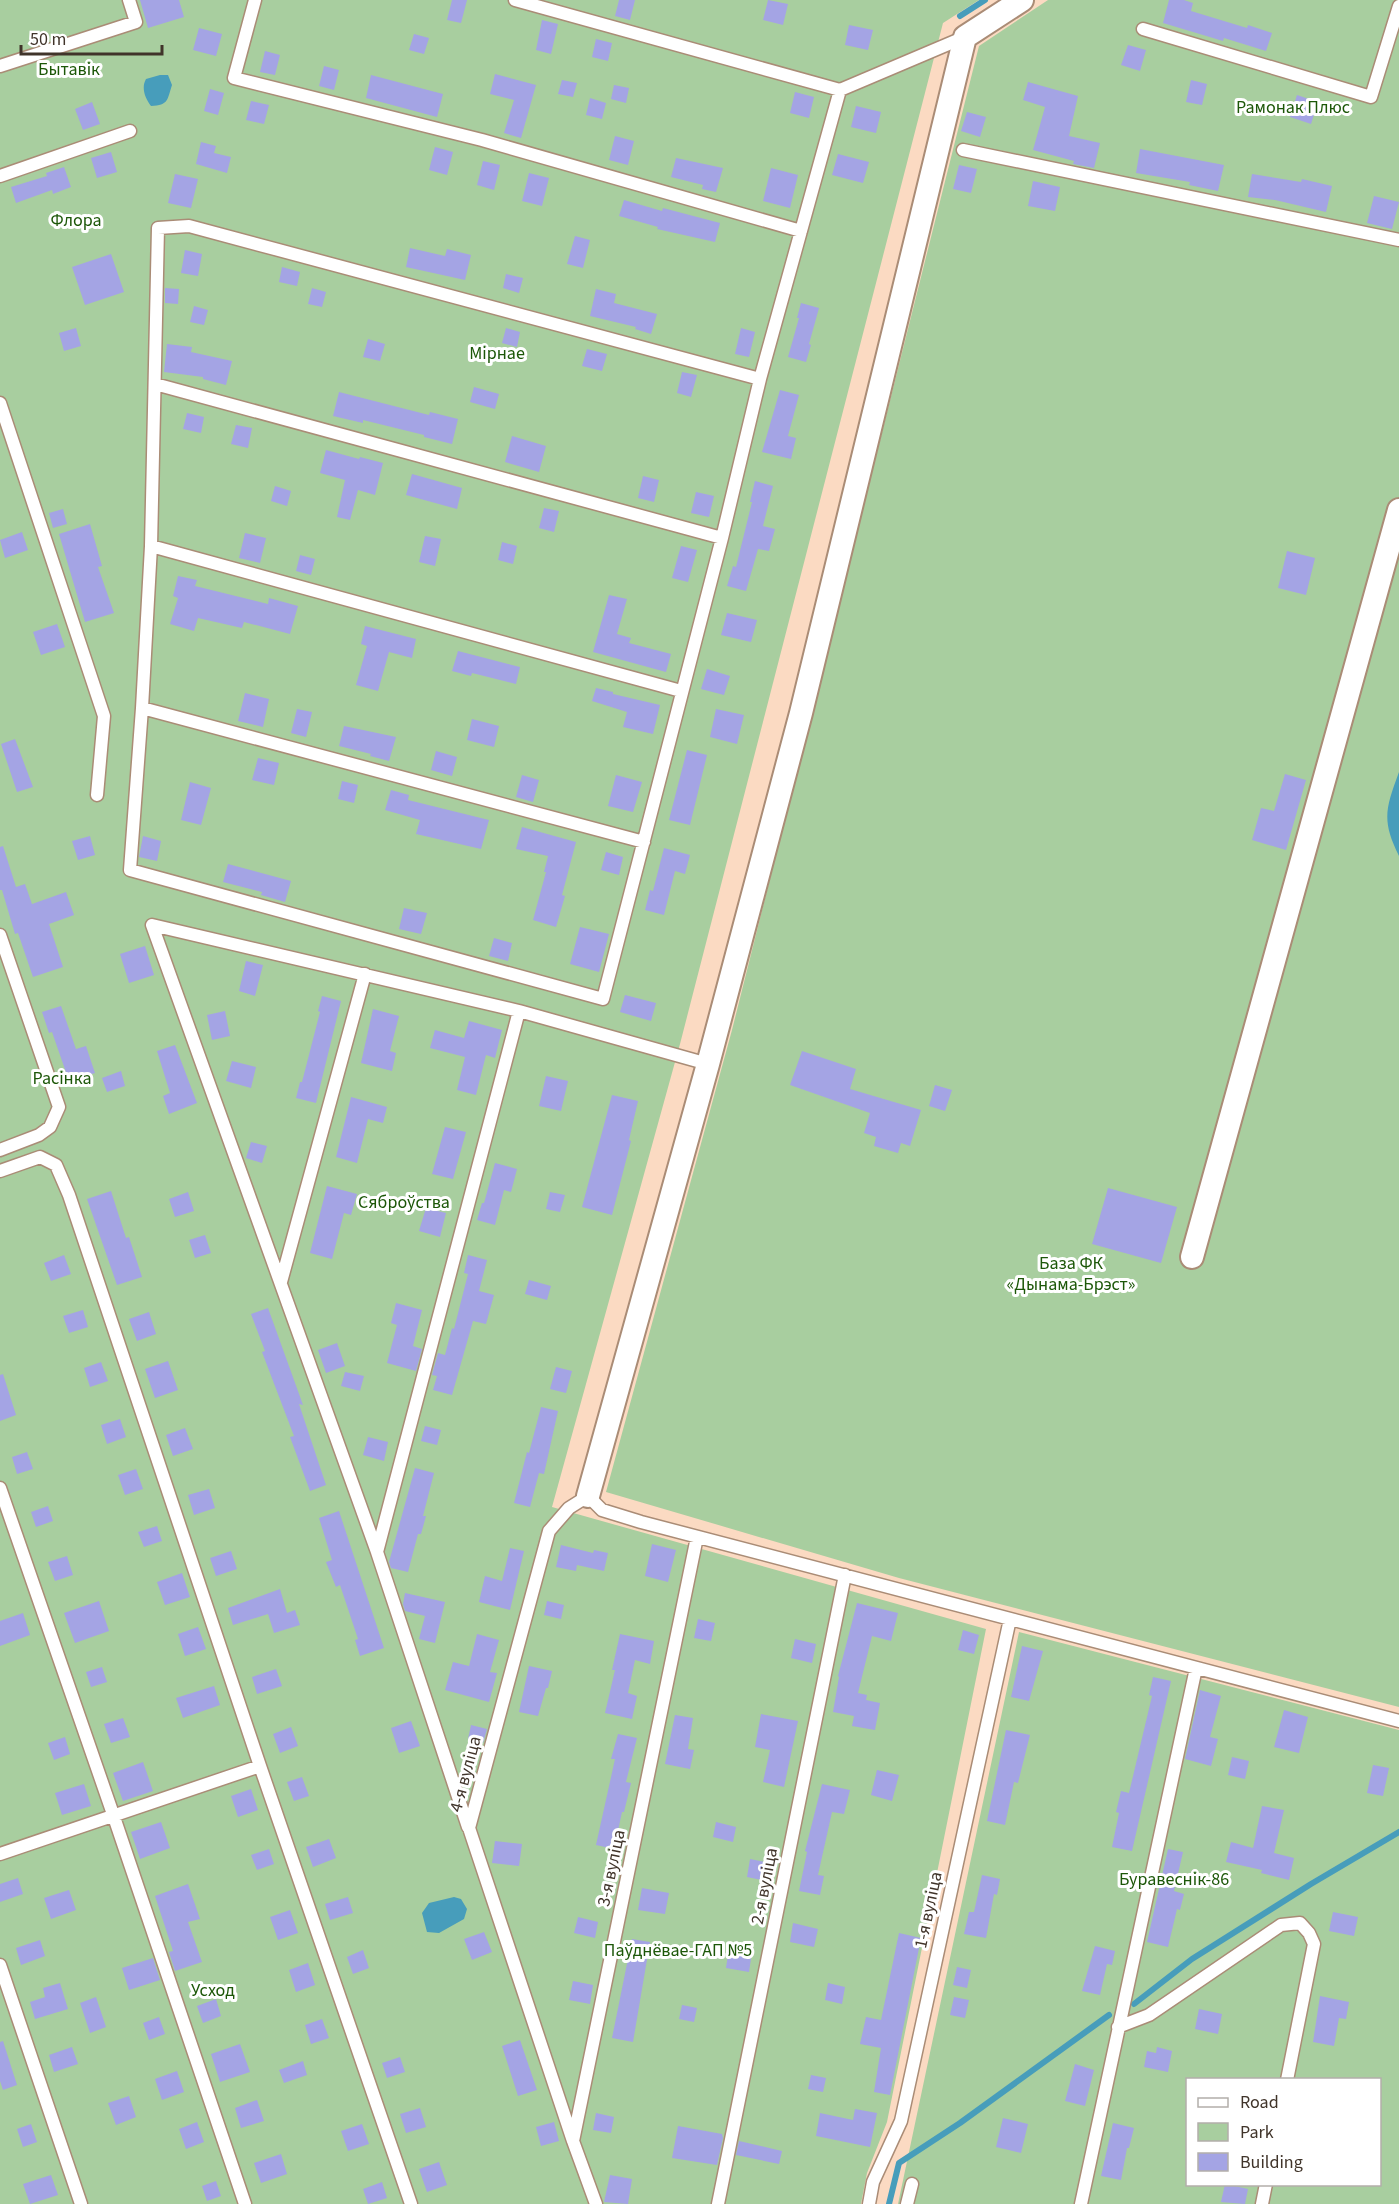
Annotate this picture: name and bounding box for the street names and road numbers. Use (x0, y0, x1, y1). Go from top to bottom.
street label: 4-я вуліца (443, 1733, 488, 1815)
street label: 3-я вуліца (591, 1827, 632, 1909)
street label: 2-я вуліца (745, 1846, 784, 1927)
street label: 1-я вуліца (908, 1869, 949, 1951)

